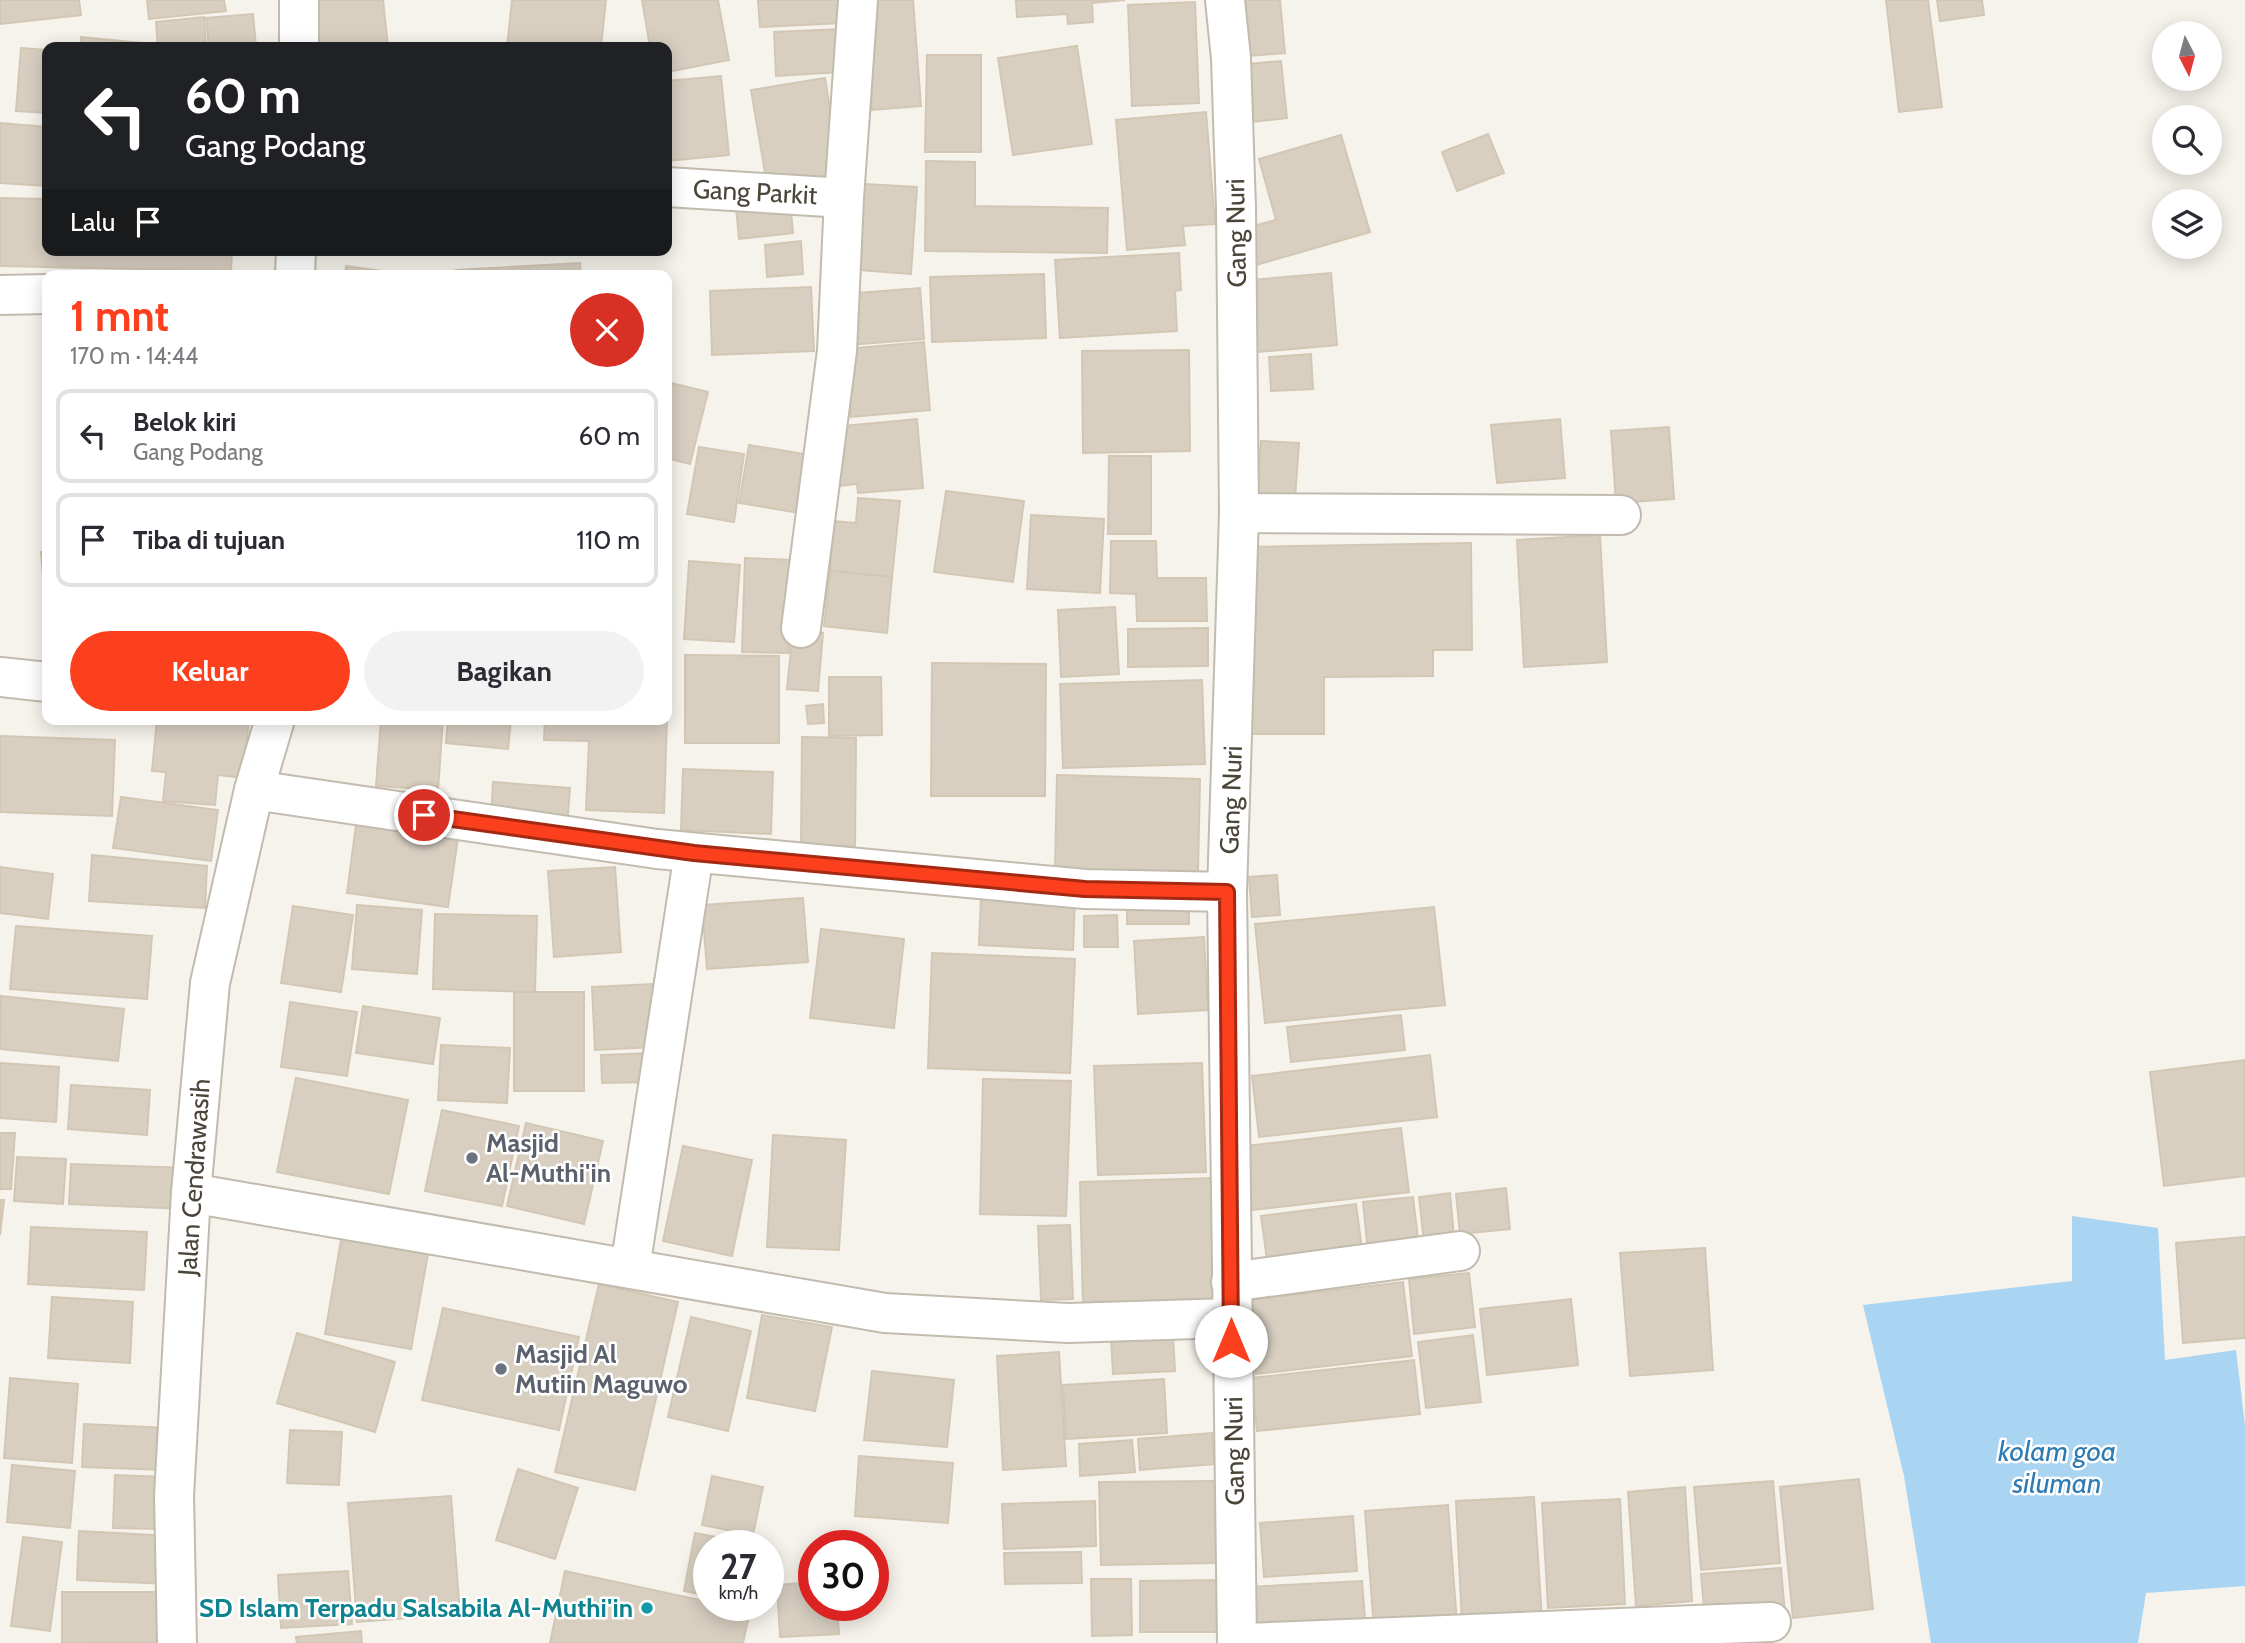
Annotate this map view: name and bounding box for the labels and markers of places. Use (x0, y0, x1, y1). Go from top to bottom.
pin (394, 785, 454, 845)
place label: Masjid Al-Muthi'in (486, 1127, 611, 1189)
marker: Masjid Al-Muthi'in (464, 1150, 480, 1166)
place label: Masjid Al Mutiin Maguwo (515, 1338, 688, 1400)
marker: Masjid Al Mutiin Maguwo (493, 1361, 509, 1377)
place label: SD Islam Terpadu Salsabila Al-Muthi'in (199, 1592, 633, 1624)
marker: SD Islam Terpadu Salsabila Al-Muthi'in (639, 1600, 655, 1616)

